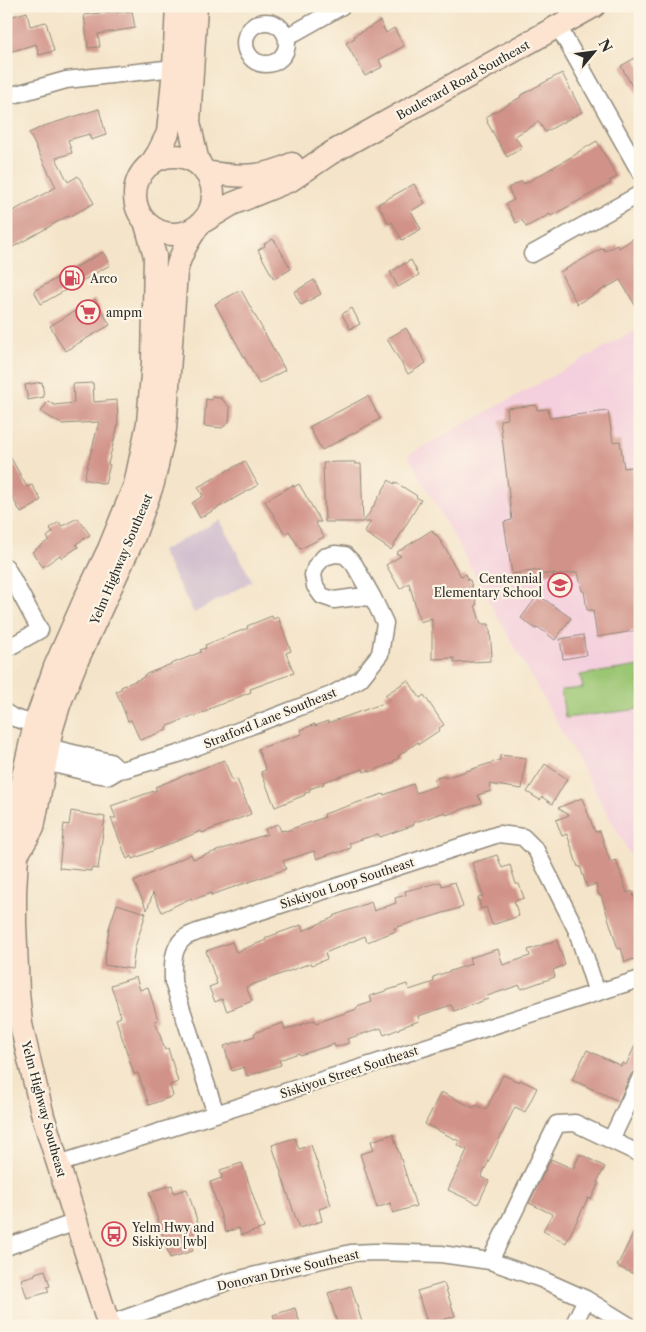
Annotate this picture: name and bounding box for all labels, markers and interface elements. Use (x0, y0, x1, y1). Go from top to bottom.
north arrow (568, 28, 618, 78)
text: N (595, 36, 616, 55)
street label: Boulevard Road Southeast (394, 37, 533, 123)
fuel station icon: Arco (59, 265, 85, 291)
place label: Arco (89, 271, 117, 286)
supermarket icon: ampm (75, 299, 101, 325)
place label: ampm (106, 305, 142, 320)
street label: Yelm Highway Southeast (86, 491, 156, 628)
place label: Centennial Elementary School (434, 571, 542, 600)
school or university icon: Centennial Elementary School (547, 572, 573, 598)
street label: Stratford Lane Southeast (202, 684, 339, 751)
street label: Siskiyou Loop Southeast (278, 854, 417, 912)
street label: Yelm Highway Southeast (18, 1038, 70, 1180)
street label: Siskiyou Street Southeast (278, 1042, 421, 1101)
place label: Yelm Hwy and Siskiyou [wb] (131, 1220, 215, 1249)
bus stop icon: Yelm Hwy and Siskiyou [wb] (101, 1221, 127, 1247)
street label: Donovan Drive Southeast (216, 1246, 361, 1294)

